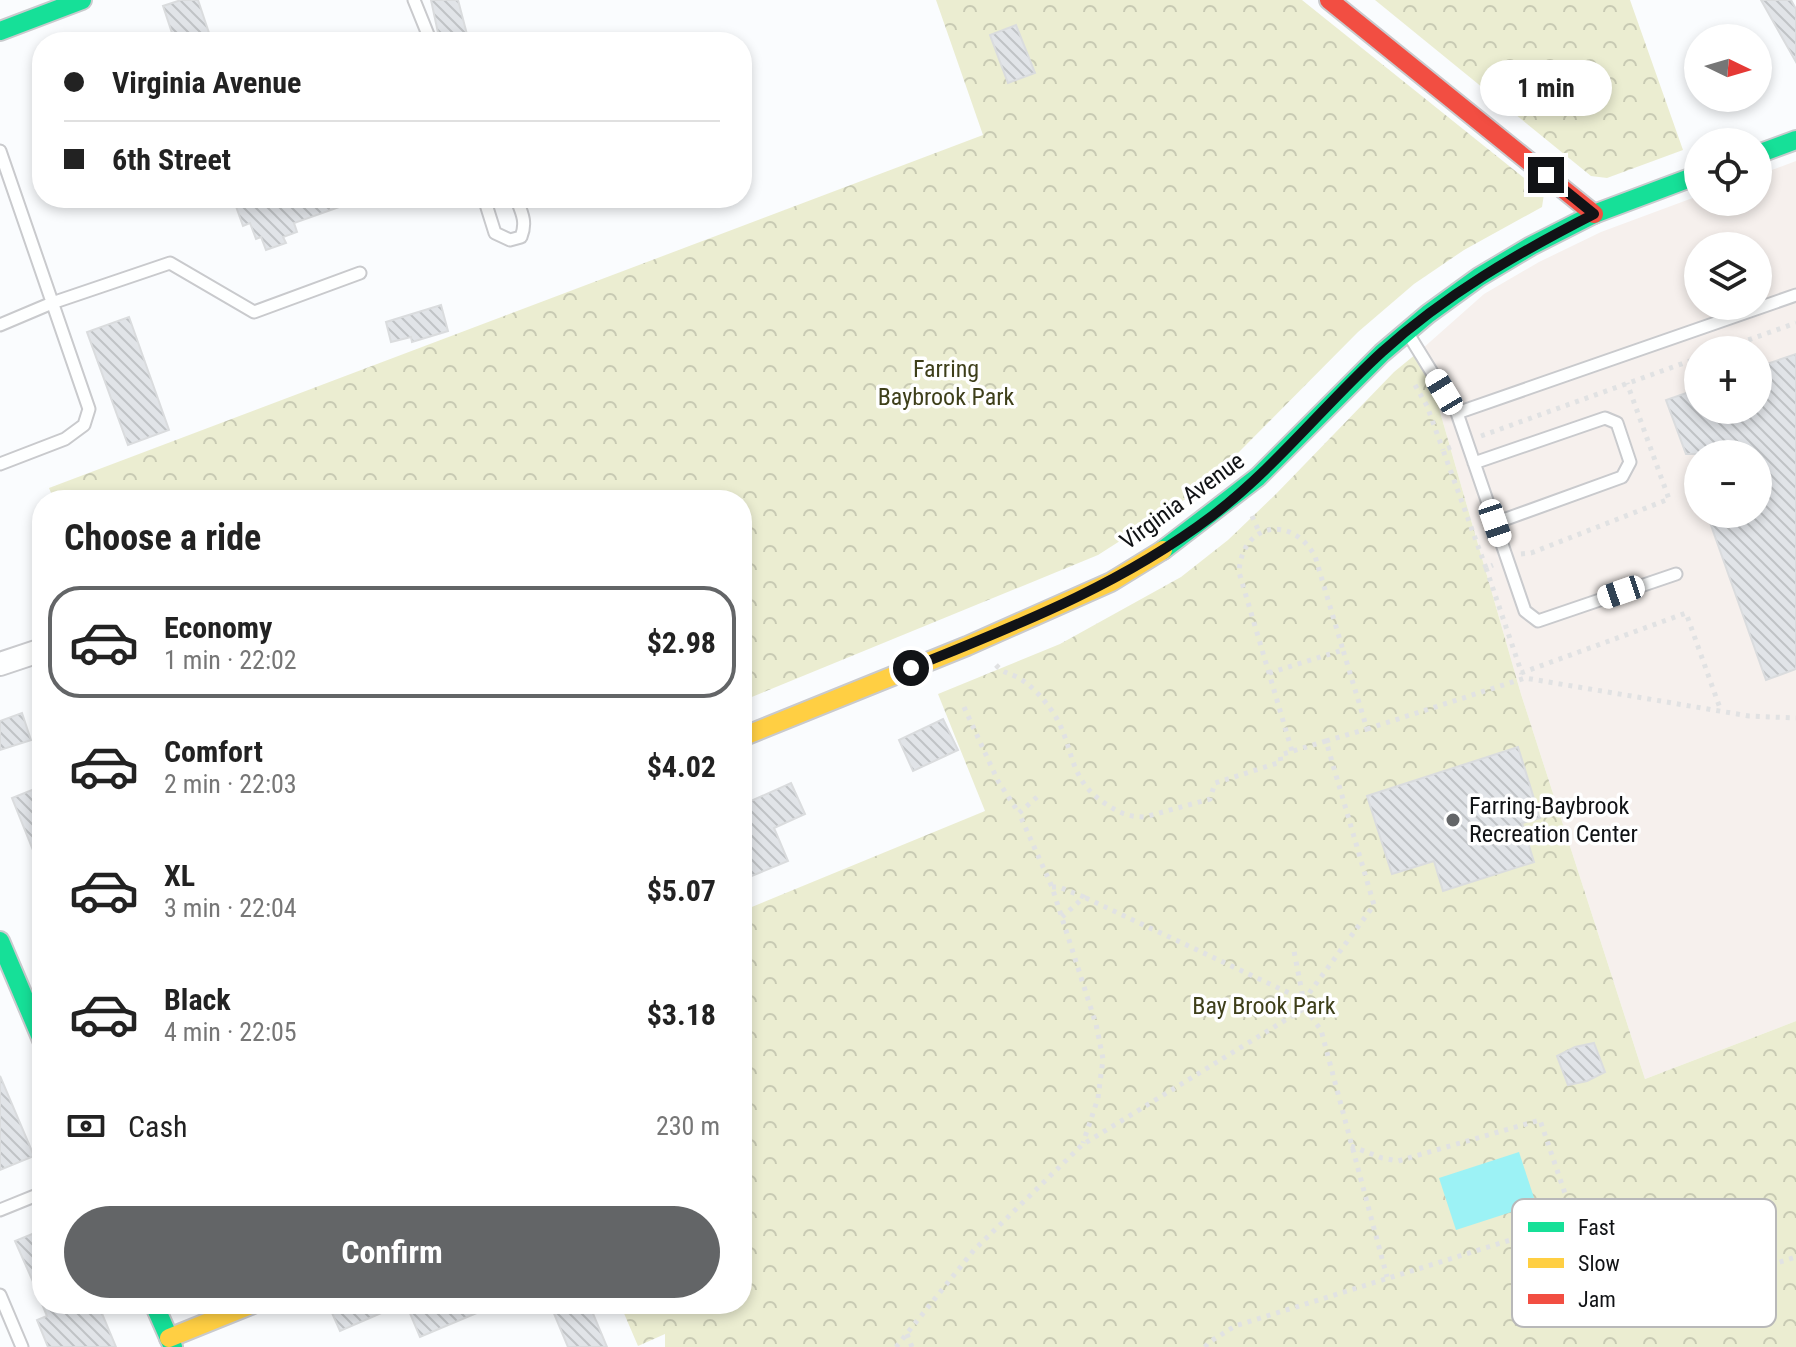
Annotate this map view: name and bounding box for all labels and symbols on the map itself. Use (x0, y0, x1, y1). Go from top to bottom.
north arrow (1684, 24, 1772, 112)
callout: 1 min (1480, 59, 1612, 115)
route end (1528, 157, 1564, 193)
park label: Farring Baybrook Park (878, 355, 1014, 411)
car (1421, 365, 1467, 419)
street label: Virginia Avenue (1114, 447, 1250, 555)
car (1476, 496, 1514, 550)
car (1594, 573, 1648, 611)
route start (893, 650, 929, 686)
place label: Farring-Baybrook Recreation Center (1469, 792, 1638, 848)
marker: Farring-Baybrook Recreation Center (1444, 811, 1462, 829)
park label: Bay Brook Park (1192, 992, 1336, 1020)
legend (1512, 1199, 1776, 1327)
text: Fast (1578, 1215, 1615, 1240)
text: Slow (1578, 1251, 1620, 1276)
text: Jam (1578, 1287, 1616, 1312)

